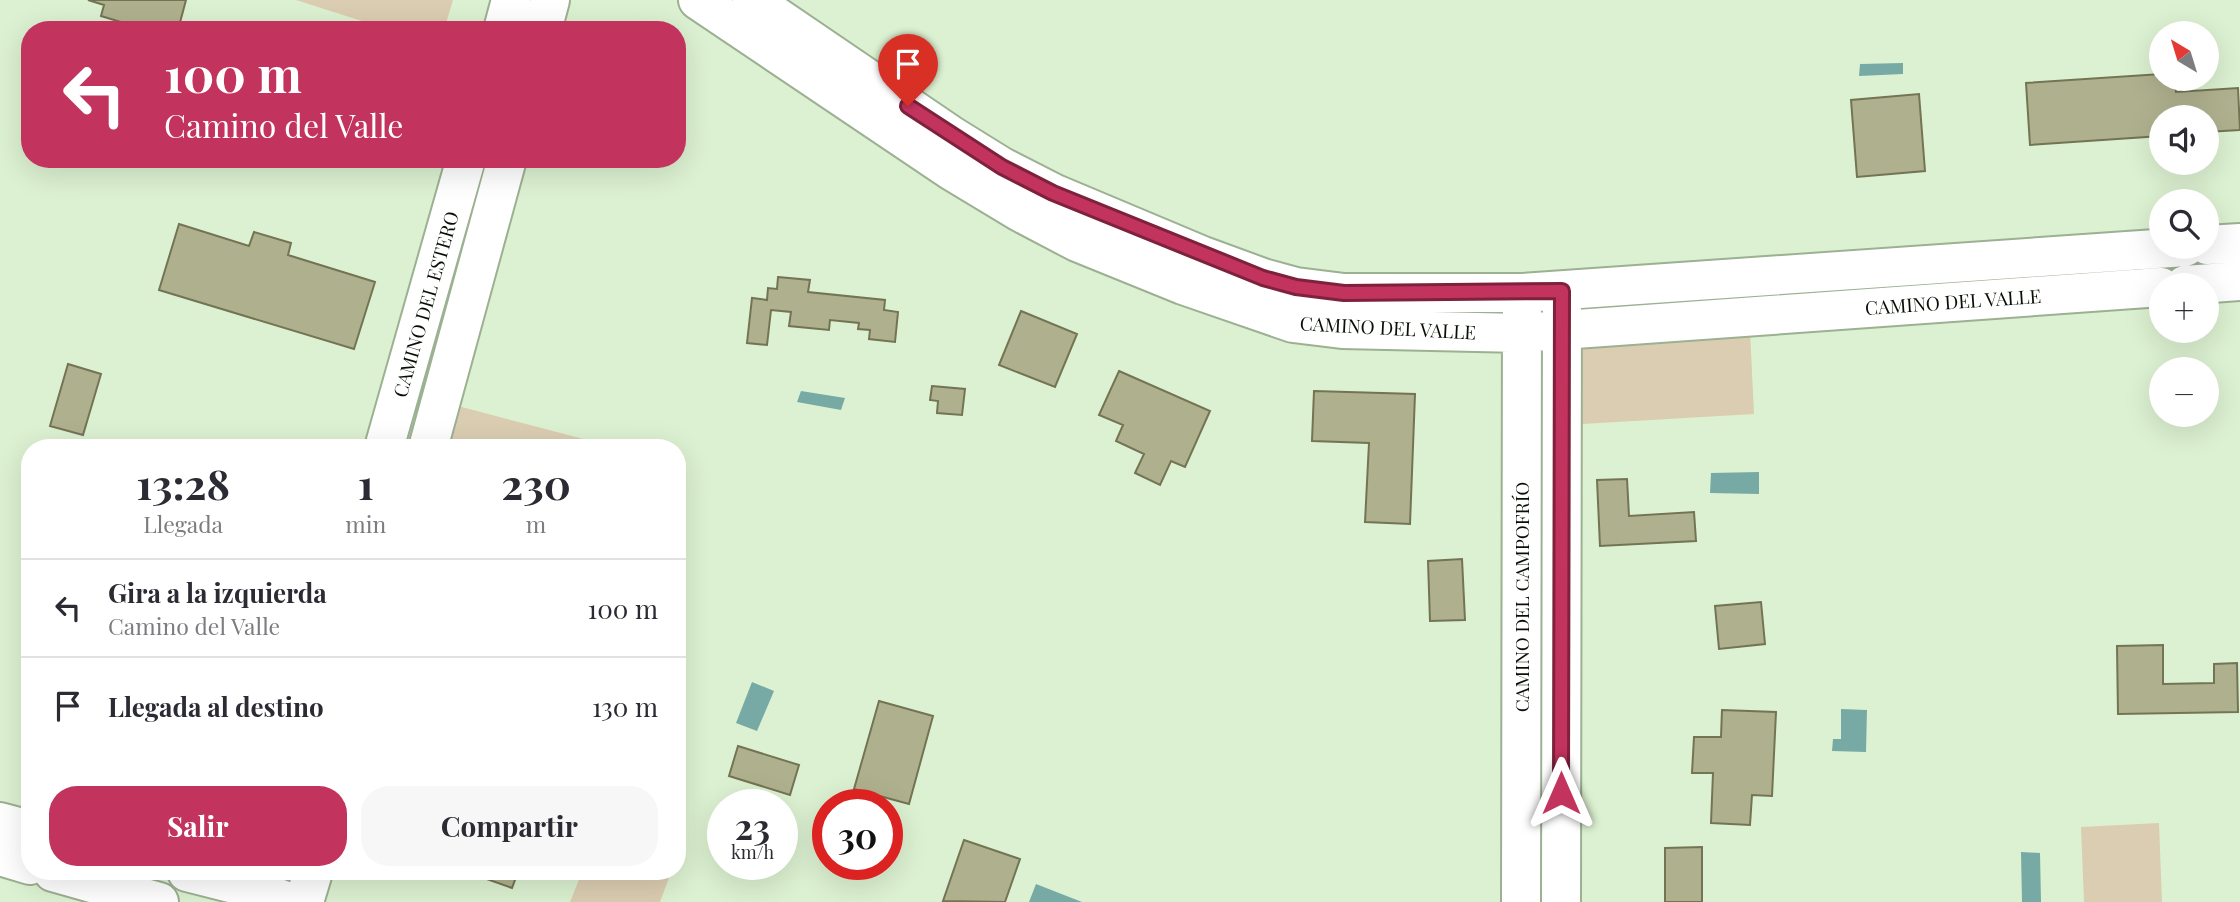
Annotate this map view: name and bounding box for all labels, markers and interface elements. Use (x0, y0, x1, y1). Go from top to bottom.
north arrow (2149, 21, 2219, 91)
map controls (2149, 21, 2219, 427)
pin (878, 34, 938, 106)
text: 100 m (164, 40, 302, 105)
icon: arrive (889, 45, 927, 83)
icon: left (49, 49, 140, 140)
text: Camino del Valle (164, 103, 404, 146)
button: sound (2149, 105, 2219, 175)
button: search (2149, 189, 2219, 259)
street label: CAMINO DEL ESTERO (386, 208, 464, 400)
button: + (2149, 273, 2219, 343)
street label: CAMINO DEL VALLE (1864, 282, 2042, 320)
street label: CAMINO DEL VALLE (1299, 309, 1477, 345)
button: − (2149, 357, 2219, 427)
text: 13:28 (136, 455, 230, 511)
text: 1 (358, 455, 374, 511)
text: 230 (501, 455, 571, 511)
street label: CAMINO DEL CAMPOFRÍO (1508, 482, 1534, 712)
text: Llegada (143, 508, 223, 539)
text: min (345, 508, 386, 539)
text: m (526, 508, 546, 539)
text: Gira a la izquierda (108, 575, 327, 610)
icon: left (49, 589, 87, 627)
text: 100 m (588, 591, 658, 626)
text: Camino del Valle (108, 610, 280, 641)
icon: arrive (49, 687, 87, 725)
text: Llegada al destino (108, 689, 324, 724)
text: 130 m (592, 689, 658, 724)
position arrow (1524, 756, 1598, 830)
button: Salir (49, 786, 347, 866)
button: Compartir (361, 786, 658, 866)
speed limit sign: 30 (812, 789, 903, 880)
text: 23 (735, 802, 770, 849)
text: km/h (731, 840, 774, 864)

